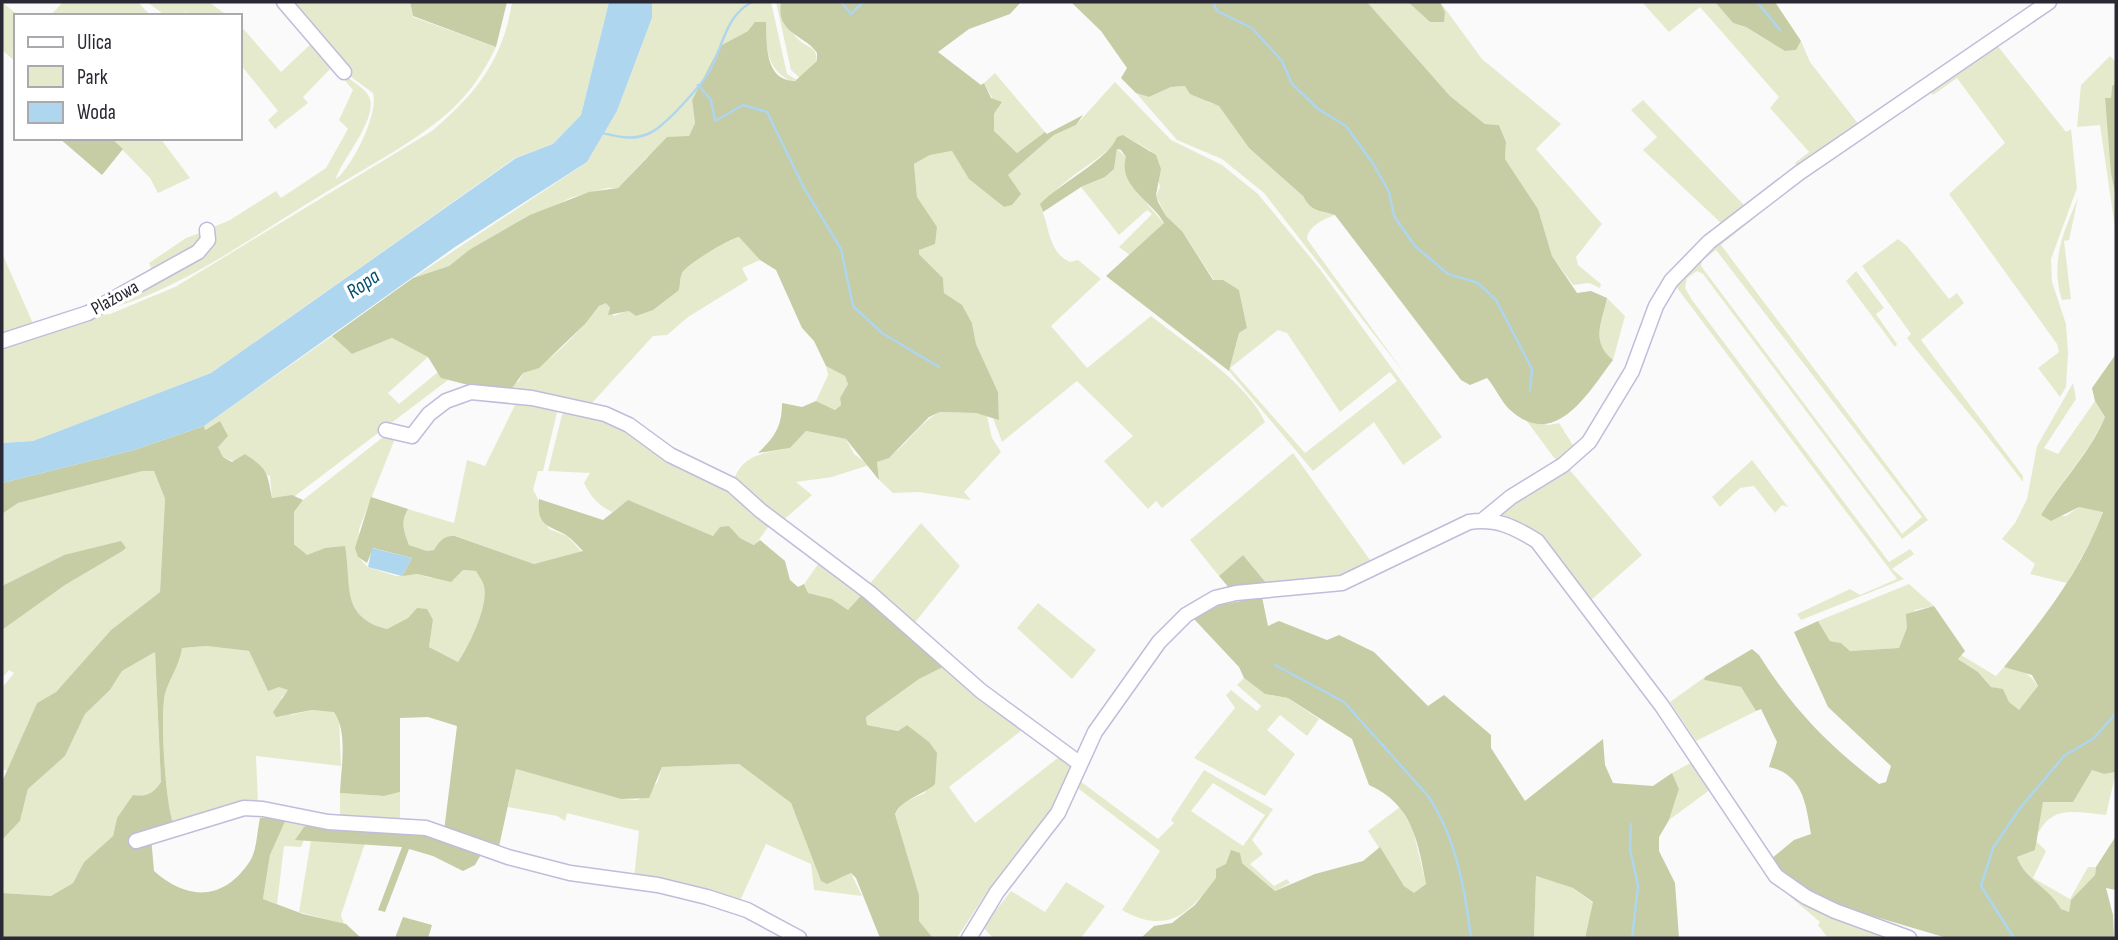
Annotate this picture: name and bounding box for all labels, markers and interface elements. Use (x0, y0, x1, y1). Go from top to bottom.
legend (14, 14, 242, 140)
text: Ulica (77, 30, 112, 55)
text: Park (77, 65, 108, 90)
text: Woda (77, 100, 116, 125)
water label: Ropa (342, 264, 385, 304)
street label: Plażowa (87, 276, 143, 320)

